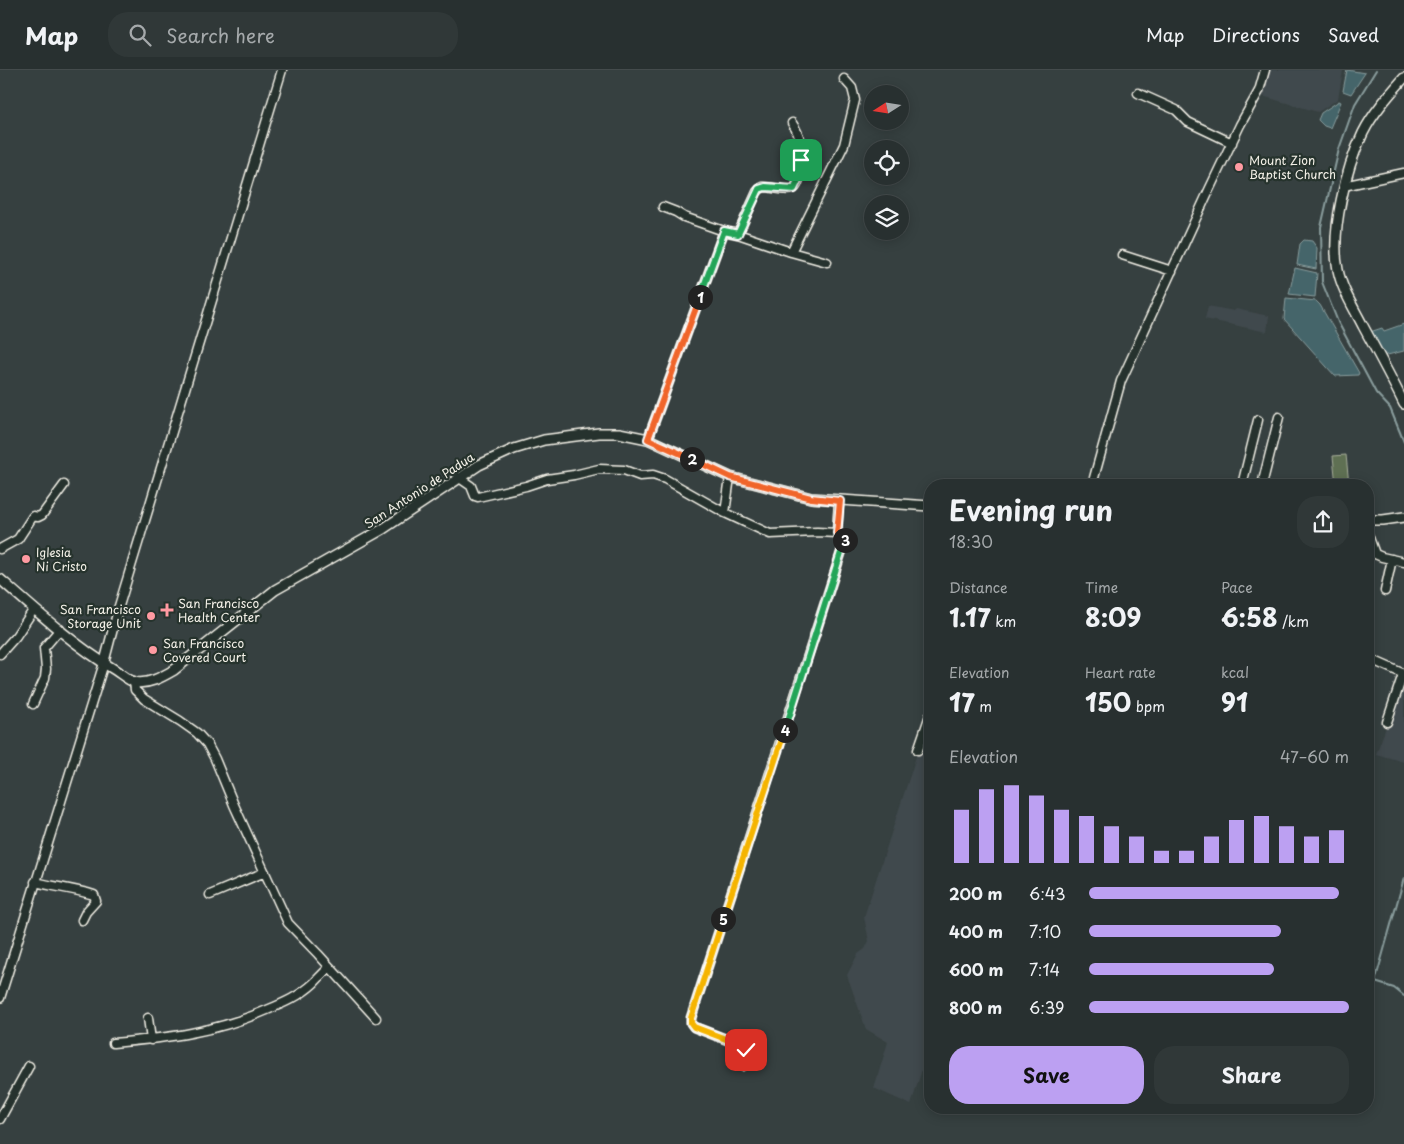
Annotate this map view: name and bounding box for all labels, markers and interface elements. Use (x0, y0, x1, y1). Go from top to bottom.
search box (108, 12, 458, 57)
text: Map (25, 17, 78, 53)
icon: search (126, 21, 154, 49)
text: Search here (166, 21, 275, 49)
text: Map (1146, 21, 1184, 48)
text: Directions (1212, 21, 1300, 48)
text: Saved (1328, 21, 1379, 48)
north arrow (864, 85, 909, 130)
map controls (864, 85, 909, 240)
pin (780, 139, 822, 181)
button: locate (864, 140, 909, 185)
icon: arrive (787, 146, 815, 174)
place label: Mount Zion Baptist Church (1249, 151, 1336, 183)
marker: Mount Zion Baptist Church (1233, 161, 1245, 173)
button: layers (864, 195, 909, 240)
pin: 1 (688, 284, 712, 310)
text: 1 (697, 287, 704, 308)
pin: 2 (680, 446, 704, 472)
street label: San Antonio de Padua (360, 447, 478, 532)
text: 2 (688, 449, 697, 470)
text: Evening run (949, 488, 1113, 531)
button: share (1297, 496, 1349, 548)
pin: 3 (832, 528, 858, 552)
text: 18:30 (949, 529, 993, 553)
text: 3 (841, 530, 850, 551)
place label: Iglesia Ni Cristo (36, 543, 87, 575)
marker: Iglesia Ni Cristo (20, 553, 32, 565)
text: Distance (949, 577, 1008, 598)
text: Time (1085, 577, 1118, 598)
text: Pace (1221, 577, 1253, 598)
place label: San Francisco Health Center (178, 594, 260, 626)
text: 1.17 (949, 598, 991, 636)
text: 8:09 (1085, 598, 1141, 636)
text: 6:58 (1221, 598, 1278, 636)
place label: San Francisco Storage Unit (60, 600, 141, 632)
marker: San Francisco Health Center (160, 603, 174, 617)
marker: San Francisco Storage Unit (145, 610, 157, 622)
text: km (991, 611, 1016, 632)
text: /km (1278, 611, 1309, 632)
place label: San Francisco Covered Court (163, 634, 246, 666)
marker: San Francisco Covered Court (147, 644, 159, 656)
text: Elevation (949, 662, 1009, 683)
text: Heart rate (1085, 662, 1156, 683)
text: kcal (1221, 662, 1249, 683)
text: 17 (949, 683, 975, 721)
text: 150 (1085, 683, 1131, 721)
text: 91 (1221, 683, 1248, 721)
text: m (975, 696, 992, 717)
text: bpm (1131, 696, 1165, 717)
pin: 4 (772, 718, 798, 742)
text: 4 (781, 720, 790, 741)
text: Elevation (949, 744, 1018, 768)
text: 47–60 m (1280, 744, 1349, 768)
text: 200 m (949, 881, 1003, 905)
text: 6:43 (1029, 881, 1066, 905)
pin: 5 (710, 906, 736, 932)
text: 5 (719, 909, 728, 930)
text: 400 m (949, 919, 1003, 943)
text: 7:10 (1029, 919, 1061, 943)
text: 600 m (949, 957, 1003, 981)
text: 7:14 (1029, 957, 1060, 981)
text: 800 m (949, 995, 1002, 1019)
text: 6:39 (1029, 995, 1064, 1019)
pin (725, 1029, 767, 1071)
icon: check (732, 1036, 760, 1064)
button: Save (949, 1046, 1144, 1104)
button: Share (1154, 1046, 1349, 1104)

